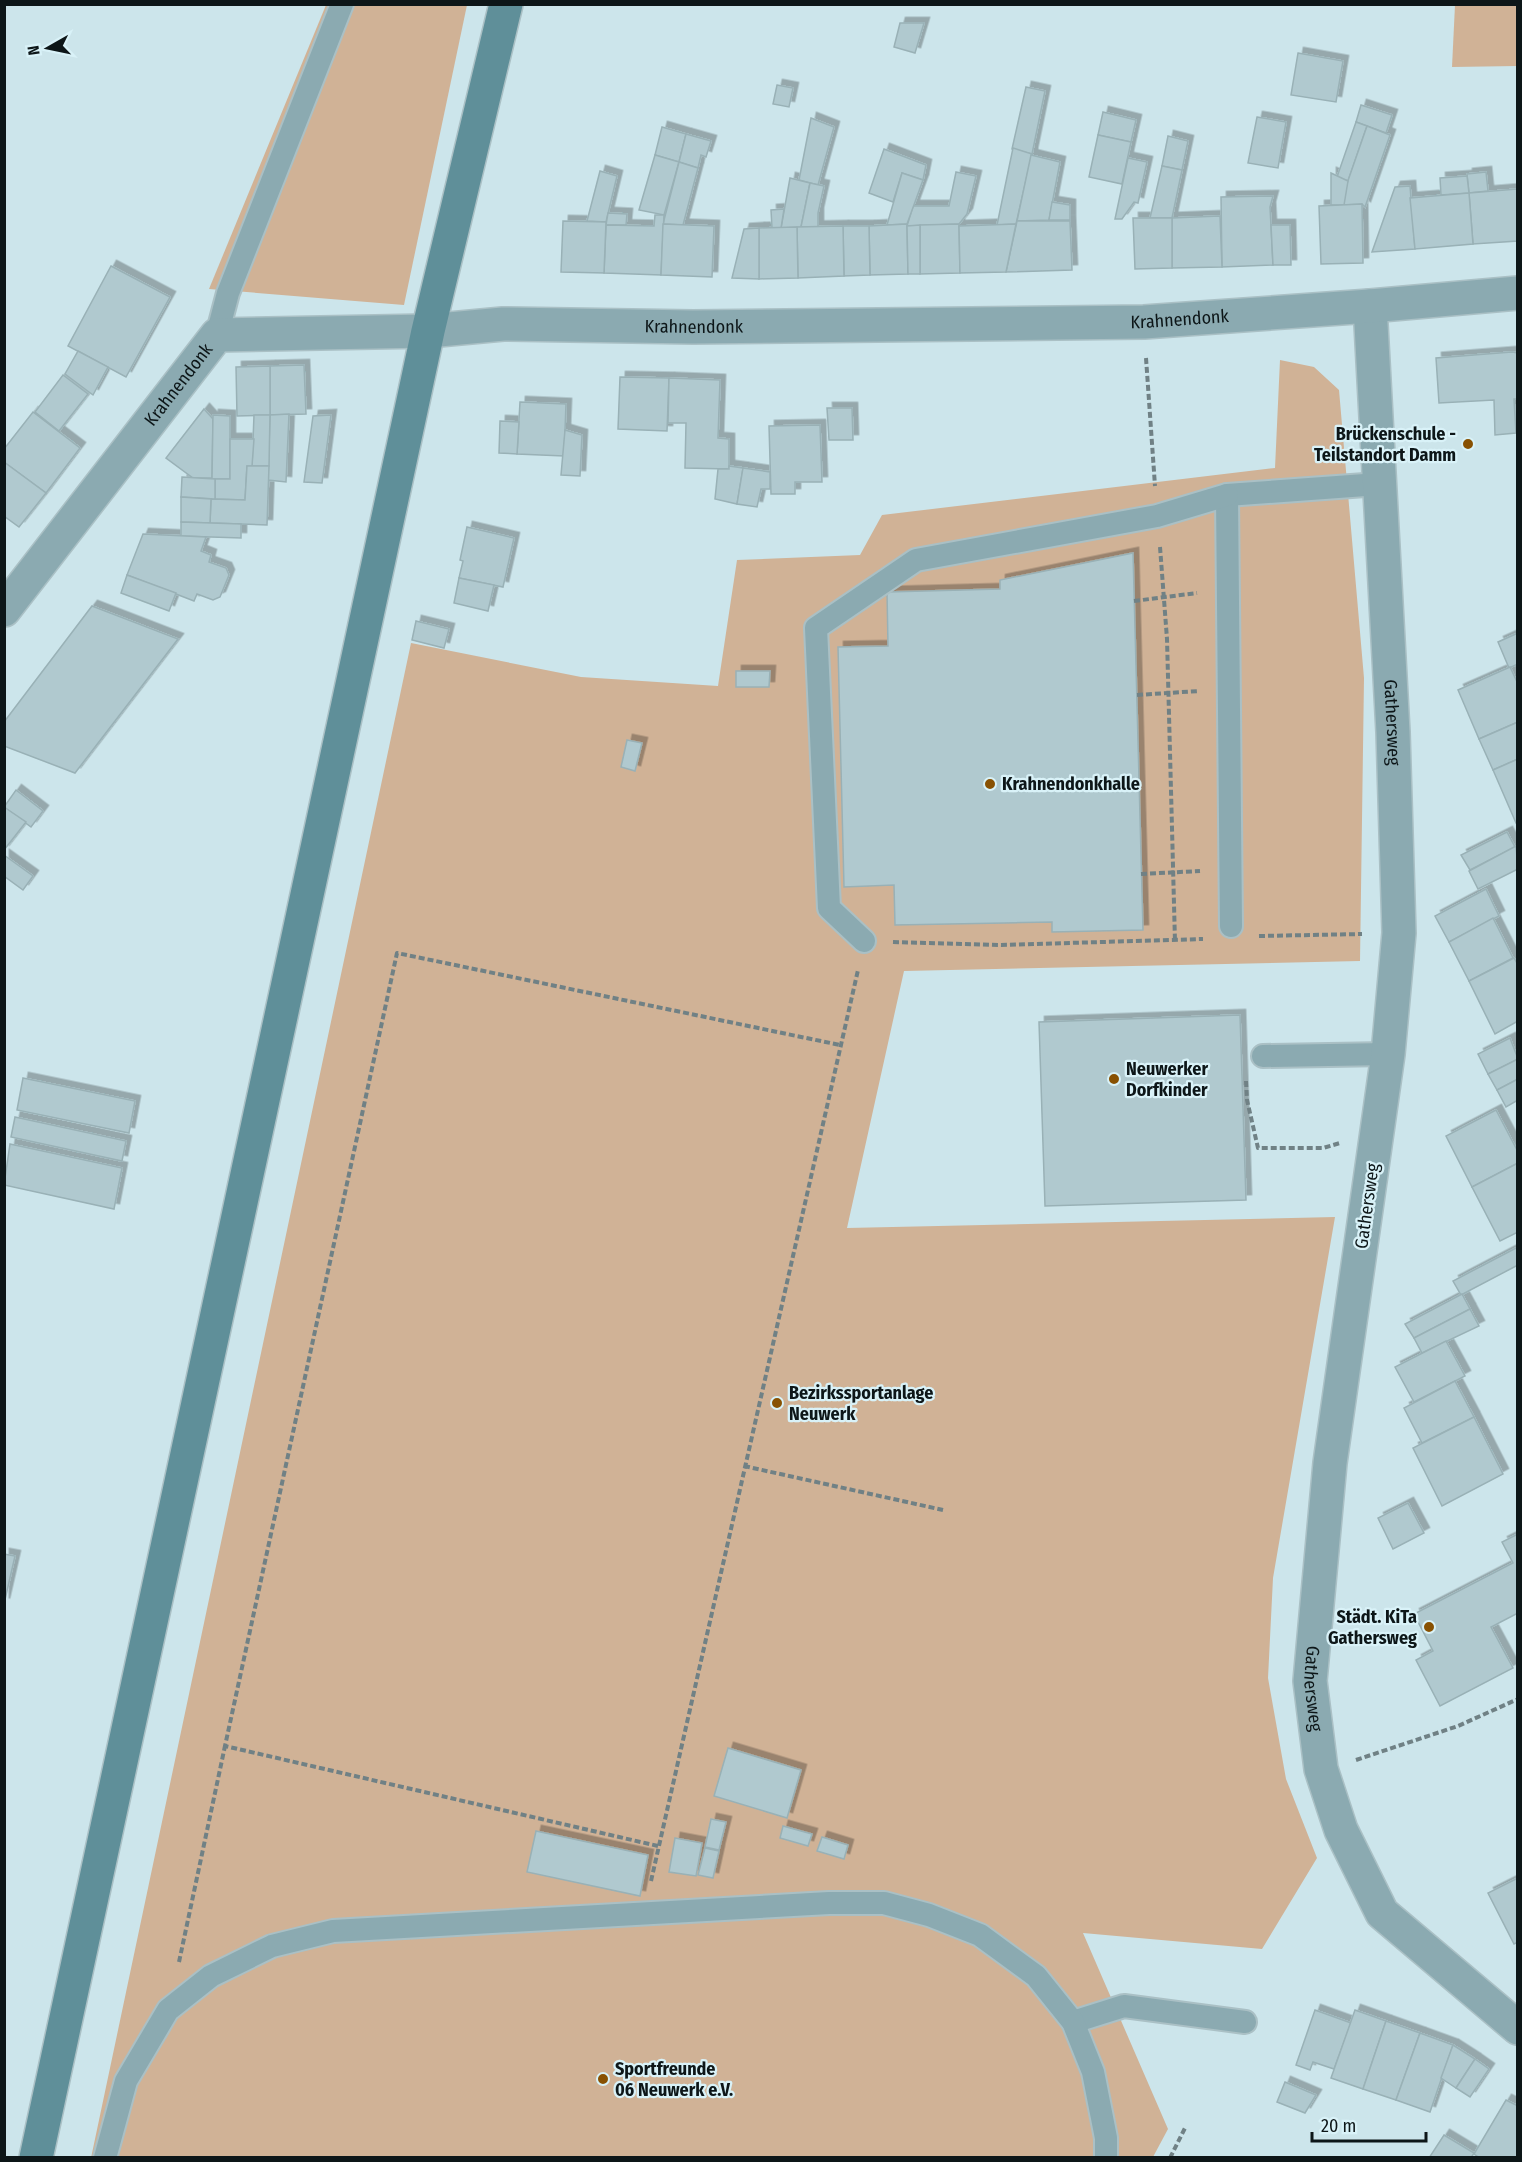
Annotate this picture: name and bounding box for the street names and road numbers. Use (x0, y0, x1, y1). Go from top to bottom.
street label: Krahnendonk (1130, 305, 1230, 333)
street label: Krahnendonk (644, 315, 744, 338)
street label: Krahnendonk (140, 339, 218, 430)
street label: Gathersweg (1379, 679, 1405, 766)
street label: Gathersweg (1350, 1161, 1384, 1250)
street label: Gathersweg (1299, 1645, 1327, 1733)

